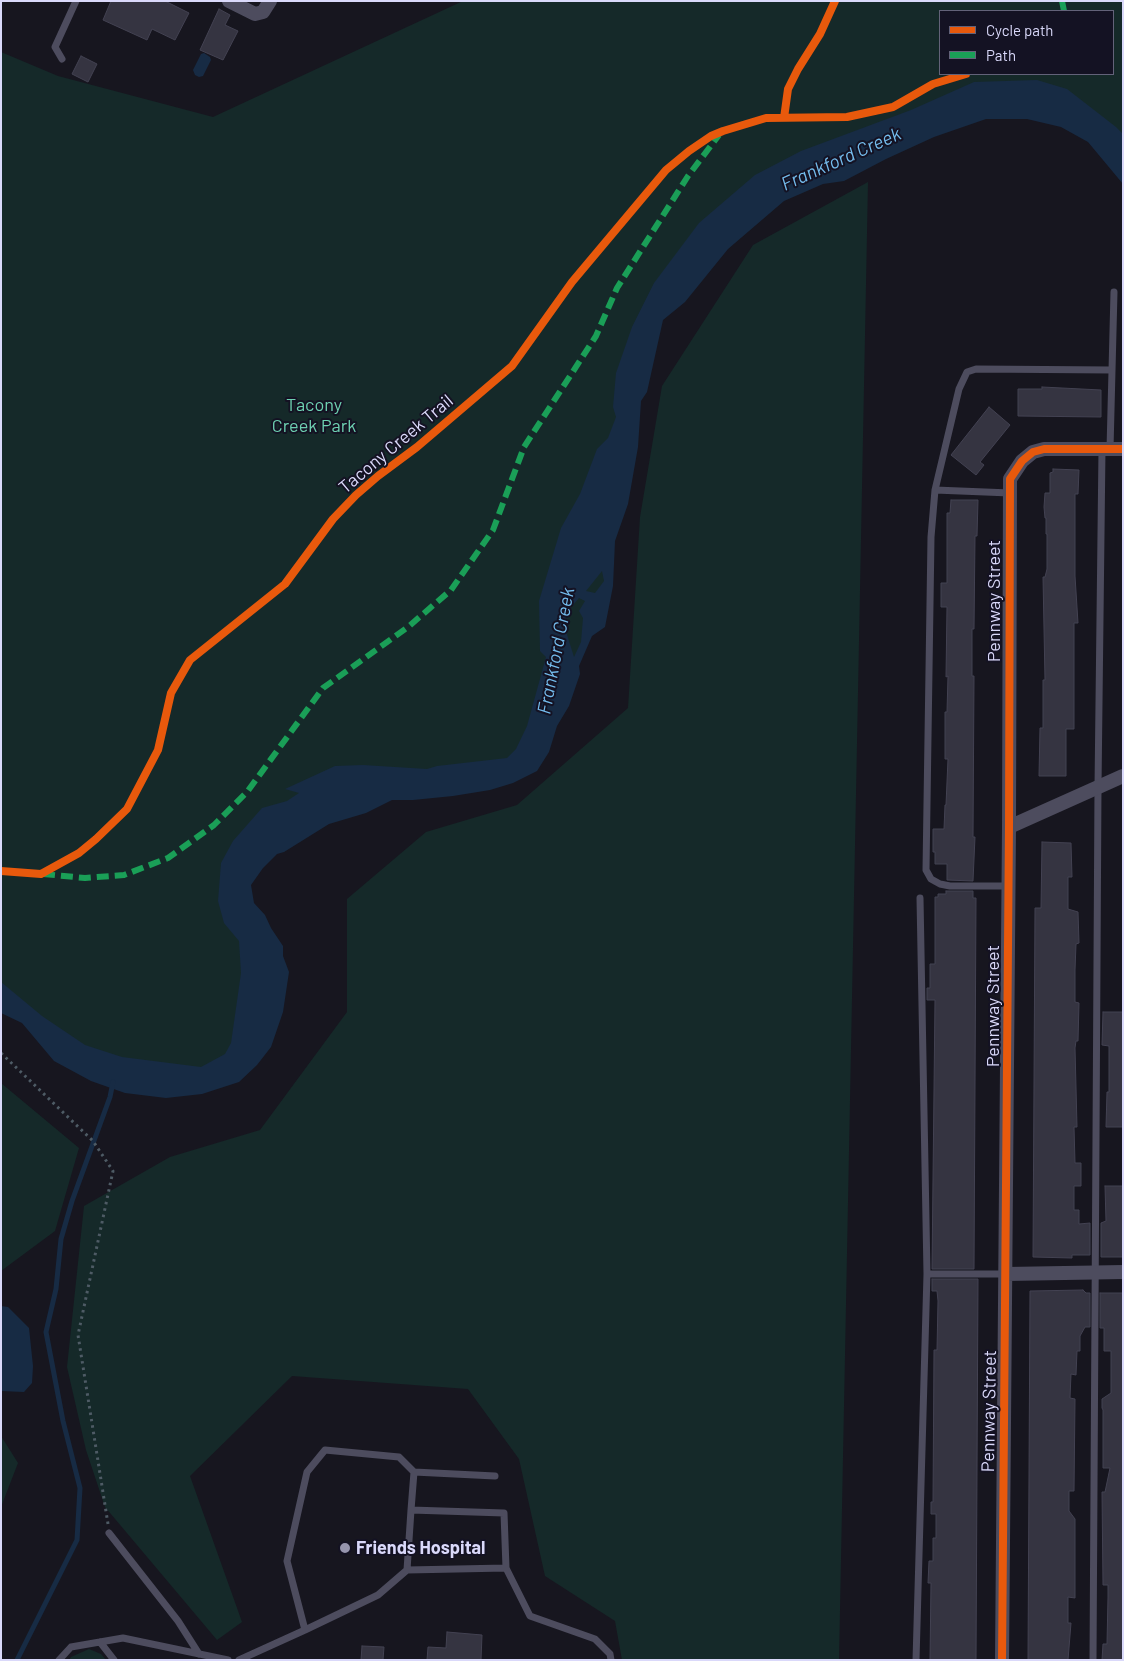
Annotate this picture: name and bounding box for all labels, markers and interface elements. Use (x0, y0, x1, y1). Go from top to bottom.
legend (939, 10, 1114, 75)
text: Cycle path (986, 21, 1053, 39)
text: Path (986, 46, 1016, 64)
water label: Frankford Creek (778, 122, 904, 196)
street label: Tacony Creek Trail (334, 390, 458, 498)
park label: Tacony Creek Park (272, 394, 356, 436)
street label: Pennway Street (983, 540, 1005, 662)
water label: Frankford Creek (533, 586, 579, 716)
street label: Pennway Street (982, 945, 1004, 1067)
street label: Pennway Street (977, 1350, 1001, 1472)
place label: Friends Hospital (356, 1537, 485, 1559)
marker: Friends Hospital (338, 1541, 352, 1555)

